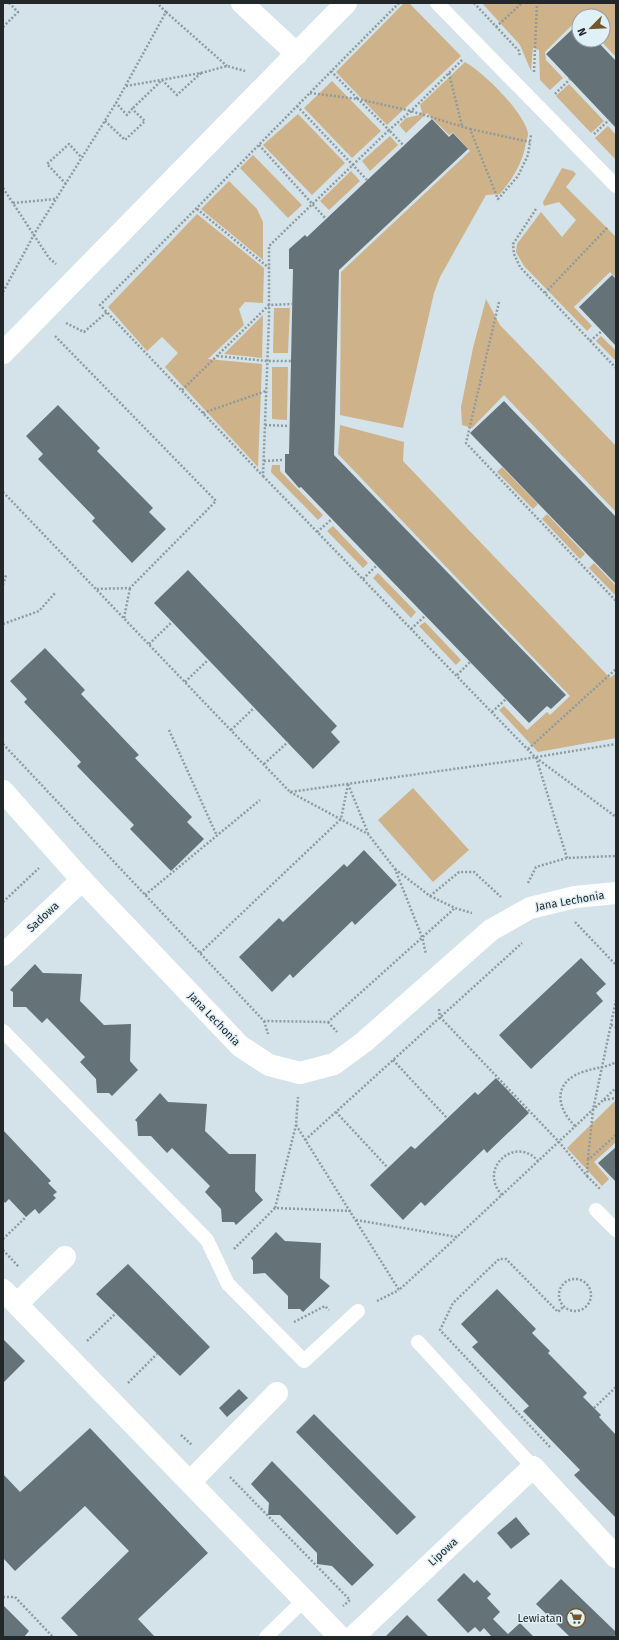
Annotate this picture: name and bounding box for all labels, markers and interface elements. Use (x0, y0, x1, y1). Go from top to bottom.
north arrow (571, 8, 611, 48)
text: N (575, 26, 590, 38)
street label: Jana Lechonia (535, 889, 605, 913)
street label: Sadowa (24, 899, 62, 935)
street label: Jana Lechonia (185, 989, 243, 1049)
street label: Lipowa (426, 1535, 460, 1569)
supermarket icon: Lewiatan (565, 1607, 587, 1629)
place label: Lewiatan (518, 1612, 562, 1625)

